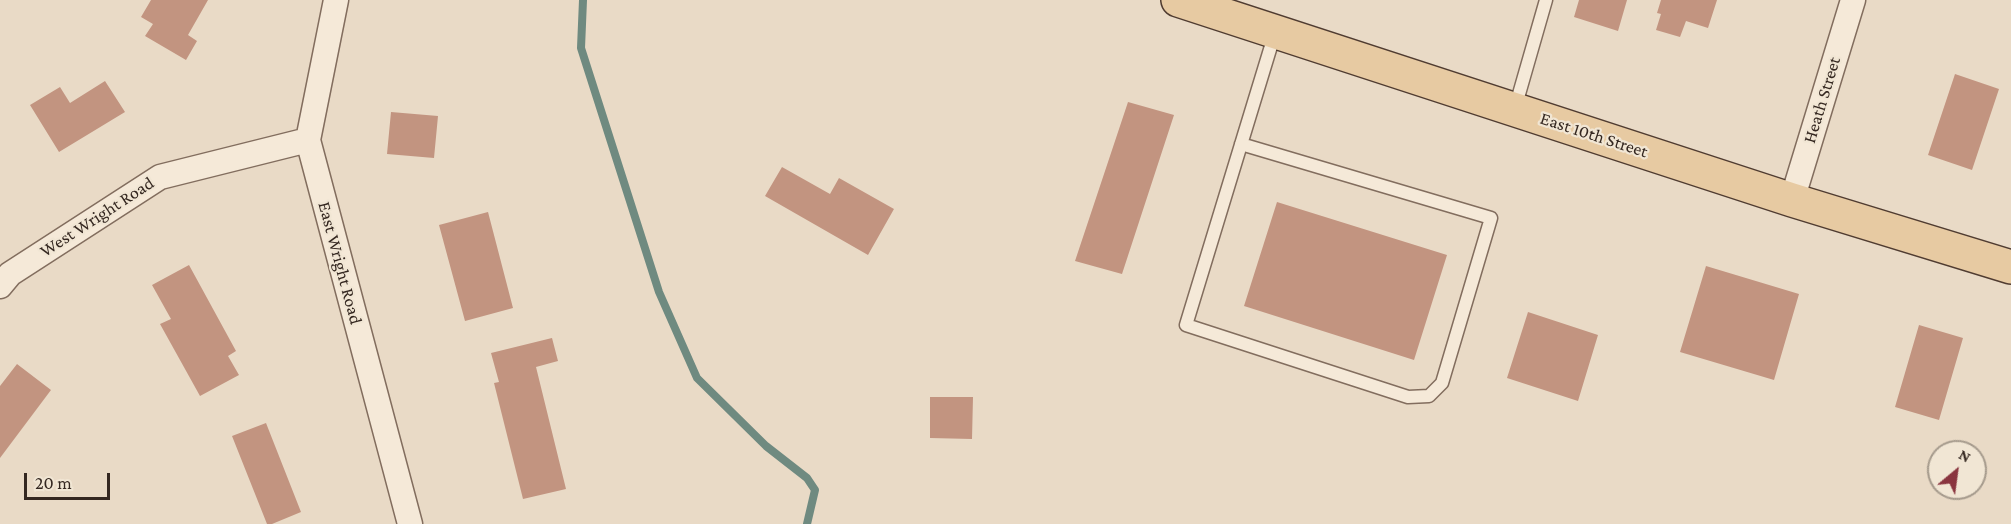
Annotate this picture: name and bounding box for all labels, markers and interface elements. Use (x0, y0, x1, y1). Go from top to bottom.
street label: Heath Street (1799, 54, 1845, 146)
street label: East 10th Street (1537, 107, 1651, 163)
street label: West Wright Road (36, 172, 158, 262)
street label: East Wright Road (313, 199, 367, 327)
north arrow (1927, 440, 1987, 500)
text: N (1956, 445, 1974, 466)
scale bar (27, 461, 112, 499)
text: 20 m (35, 473, 72, 493)

